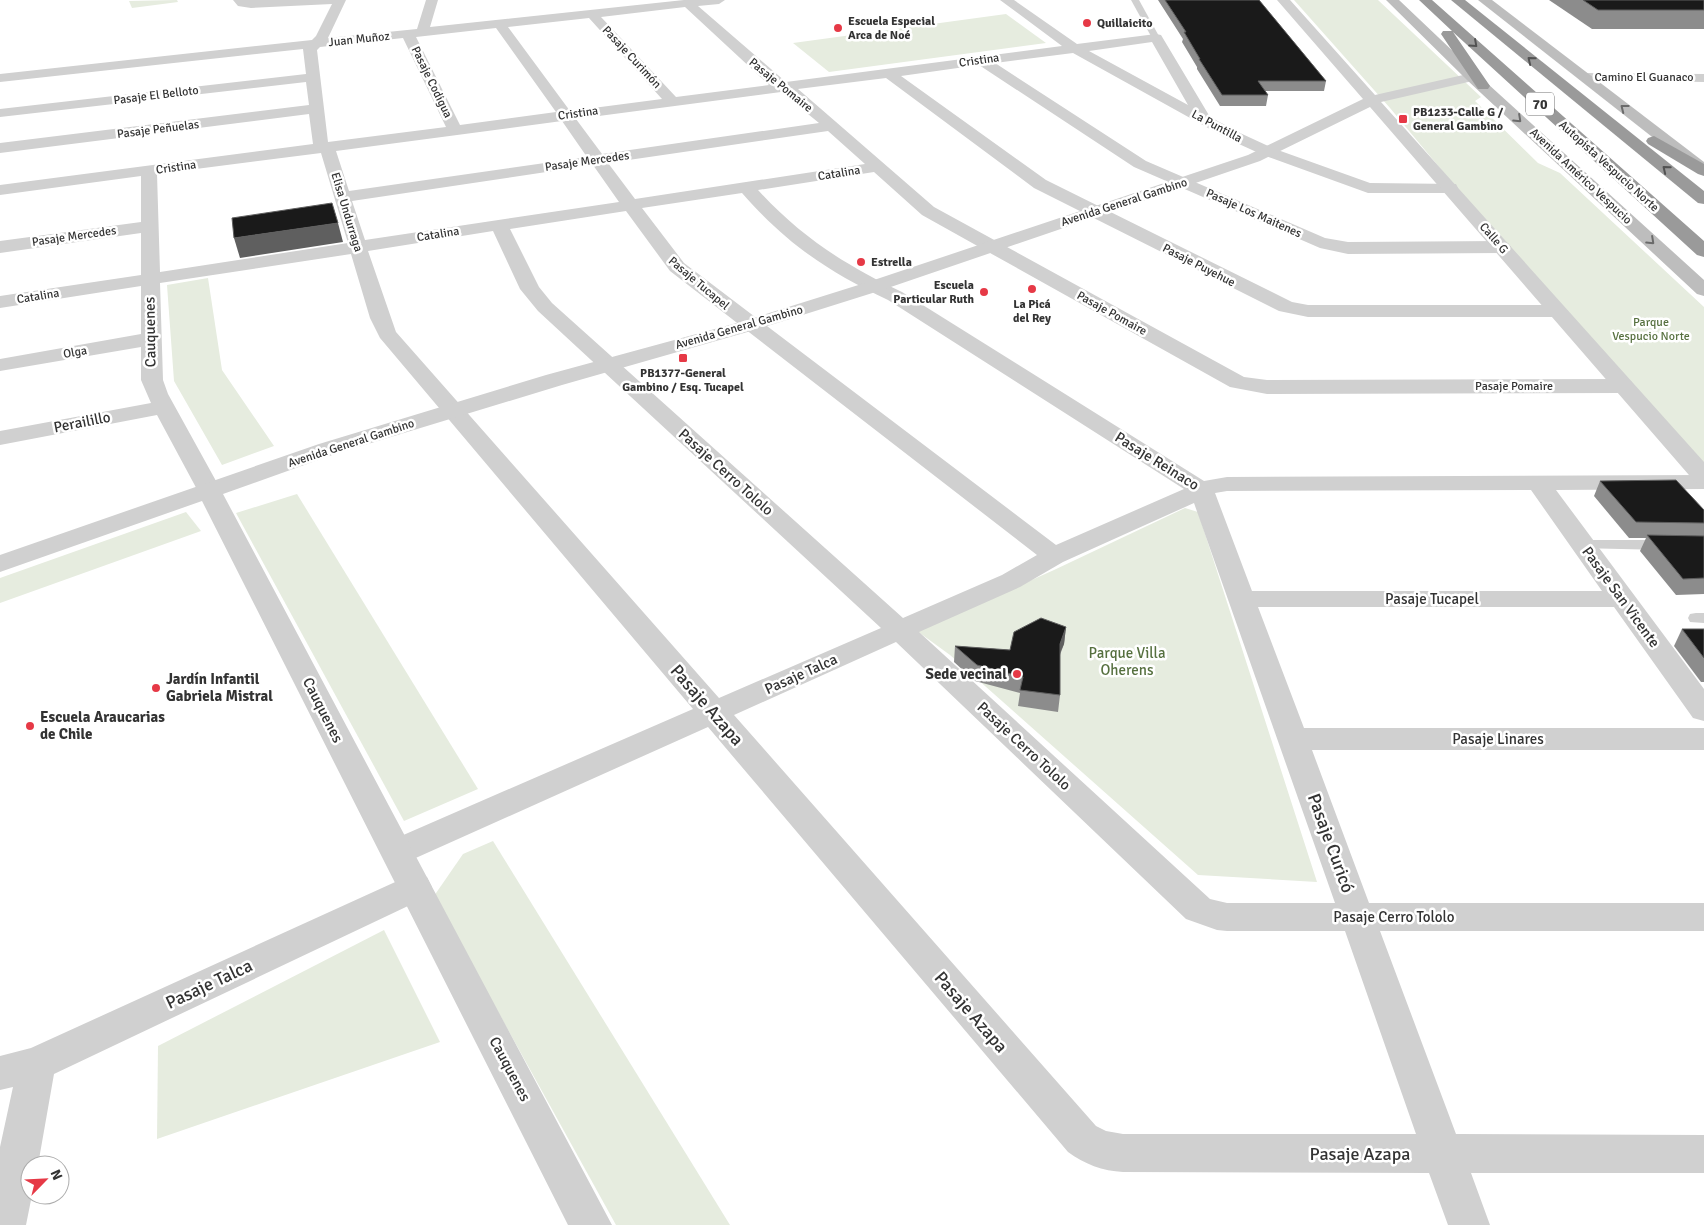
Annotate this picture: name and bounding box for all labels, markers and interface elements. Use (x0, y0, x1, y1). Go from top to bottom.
place label: Escuela Especial Arca de Noé (848, 14, 935, 43)
place label: Quillaicito (1097, 16, 1152, 31)
marker: Quillaicito (1081, 17, 1093, 29)
marker: Escuela Especial Arca de Noé (832, 22, 844, 34)
street label: Pasaje Curimón (599, 23, 664, 92)
street label: Juan Muñoz (328, 29, 390, 50)
one-way arrow (1468, 39, 1477, 48)
street label: Pasaje Codigua (408, 44, 455, 121)
street label: Cristina (958, 50, 1000, 71)
street label: Pasaje Pomaire (746, 55, 816, 116)
one-way arrow (1528, 57, 1537, 65)
street label: Camino El Guanaco (1594, 70, 1694, 85)
street label: Pasaje El Belloto (113, 83, 199, 108)
road number: 70 (1526, 92, 1554, 116)
street label: Cristina (557, 103, 599, 124)
place label: PB1233-Calle G / General Gambino (1413, 105, 1504, 134)
one-way arrow (1620, 105, 1630, 114)
street label: La Puntilla (1189, 107, 1245, 146)
marker: PB1233-Calle G / General Gambino (1397, 113, 1409, 125)
one-way arrow (1513, 113, 1522, 122)
street label: Pasaje Peñuelas (116, 117, 200, 142)
street label: Autopista Vespucio Norte (1556, 118, 1662, 215)
street label: Avenida Américo Vespucio (1526, 125, 1635, 228)
street label: Pasaje Mercedes (544, 148, 630, 175)
street label: Cristina (155, 157, 197, 178)
street label: Catalina (817, 163, 861, 184)
one-way arrow (1663, 166, 1672, 174)
street label: Elisa Undurraga (327, 171, 366, 254)
street label: Avenida General Gambino (1059, 175, 1189, 230)
street label: Pasaje Los Maitenes (1204, 186, 1304, 241)
street label: Calle G (1476, 220, 1511, 257)
street label: Pasaje Mercedes (31, 223, 117, 250)
street label: Catalina (416, 224, 460, 245)
one-way arrow (1645, 235, 1654, 244)
street label: Pasaje Puyehue (1160, 241, 1238, 290)
street label: Pasaje Tucapel (665, 254, 733, 314)
place label: Estrella (871, 255, 912, 270)
marker: Estrella (855, 256, 867, 268)
place label: Escuela Particular Ruth (893, 278, 974, 307)
marker: La Picá del Rey (1026, 283, 1038, 295)
street label: Catalina (16, 286, 60, 307)
marker: Escuela Particular Ruth (978, 286, 990, 298)
street label: Pasaje Pomaire (1074, 288, 1149, 339)
street label: Cauquenes (140, 296, 160, 367)
place label: La Picá del Rey (1013, 297, 1051, 326)
street label: Avenida General Gambino (674, 302, 805, 353)
park label: Parque Vespucio Norte (1612, 315, 1690, 344)
street label: Olga (62, 343, 88, 362)
marker: PB1377-General Gambino / Esq. Tucapel (677, 352, 689, 364)
place label: PB1377-General Gambino / Esq. Tucapel (622, 366, 744, 395)
street label: Pasaje Pomaire (1475, 379, 1553, 394)
street label: Perailillo (52, 408, 112, 436)
street label: Avenida General Gambino (286, 416, 416, 471)
street label: Pasaje Cerro Tololo (675, 425, 777, 519)
street label: Pasaje Reinaco (1112, 428, 1203, 494)
street label: Pasaje San Vicente (1578, 543, 1664, 651)
street label: Pasaje Tucapel (1385, 590, 1479, 608)
park label: Parque Villa Oherens (1088, 644, 1166, 679)
street label: Pasaje Talca (762, 650, 840, 698)
street label: Pasaje Azapa (666, 660, 748, 750)
place label: Sede vecinal (926, 665, 1007, 683)
marker: Sede vecinal (1011, 668, 1023, 680)
place label: Jardín Infantil Gabriela Mistral (166, 670, 273, 705)
street label: Cauquenes (299, 674, 347, 746)
marker: Jardín Infantil Gabriela Mistral (150, 682, 162, 694)
street label: Pasaje Cerro Tololo (974, 698, 1075, 794)
place label: Escuela Araucarias de Chile (40, 708, 165, 743)
marker: Escuela Araucarias de Chile (24, 720, 36, 732)
street label: Pasaje Linares (1452, 730, 1544, 748)
street label: Pasaje Curicó (1303, 790, 1359, 896)
street label: Pasaje Cerro Tololo (1333, 908, 1455, 926)
street label: Pasaje Talca (162, 954, 256, 1014)
street label: Pasaje Azapa (930, 967, 1012, 1057)
street label: Cauquenes (485, 1034, 535, 1105)
street label: Pasaje Azapa (1310, 1143, 1410, 1165)
north arrow (20, 1155, 70, 1205)
text: N (47, 1167, 66, 1183)

